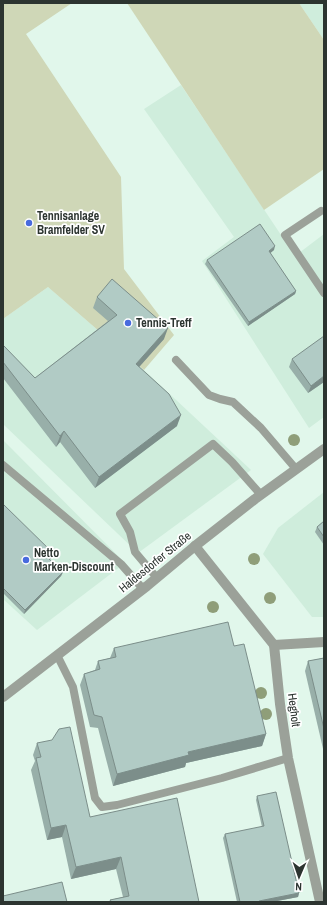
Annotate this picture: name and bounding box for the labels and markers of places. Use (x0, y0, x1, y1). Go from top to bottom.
place label: Tennisanlage Bramfelder SV (37, 208, 105, 238)
marker: Tennisanlage Bramfelder SV (24, 218, 34, 228)
place label: Tennis-Treff (136, 315, 192, 331)
marker: Tennis-Treff (123, 318, 133, 328)
place label: Netto Marken-Discount (34, 545, 115, 575)
marker: Netto Marken-Discount (21, 555, 31, 565)

